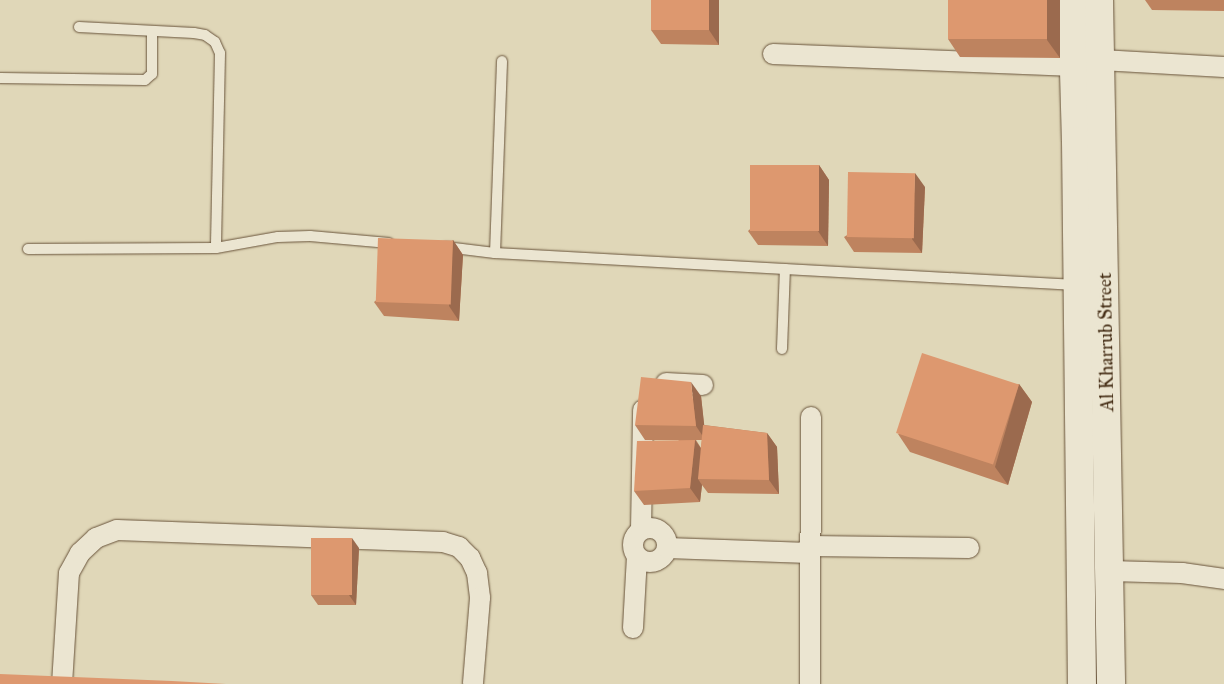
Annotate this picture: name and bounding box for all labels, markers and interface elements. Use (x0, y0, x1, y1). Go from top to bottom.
street label: Al Kharrub Street (1093, 272, 1119, 412)

